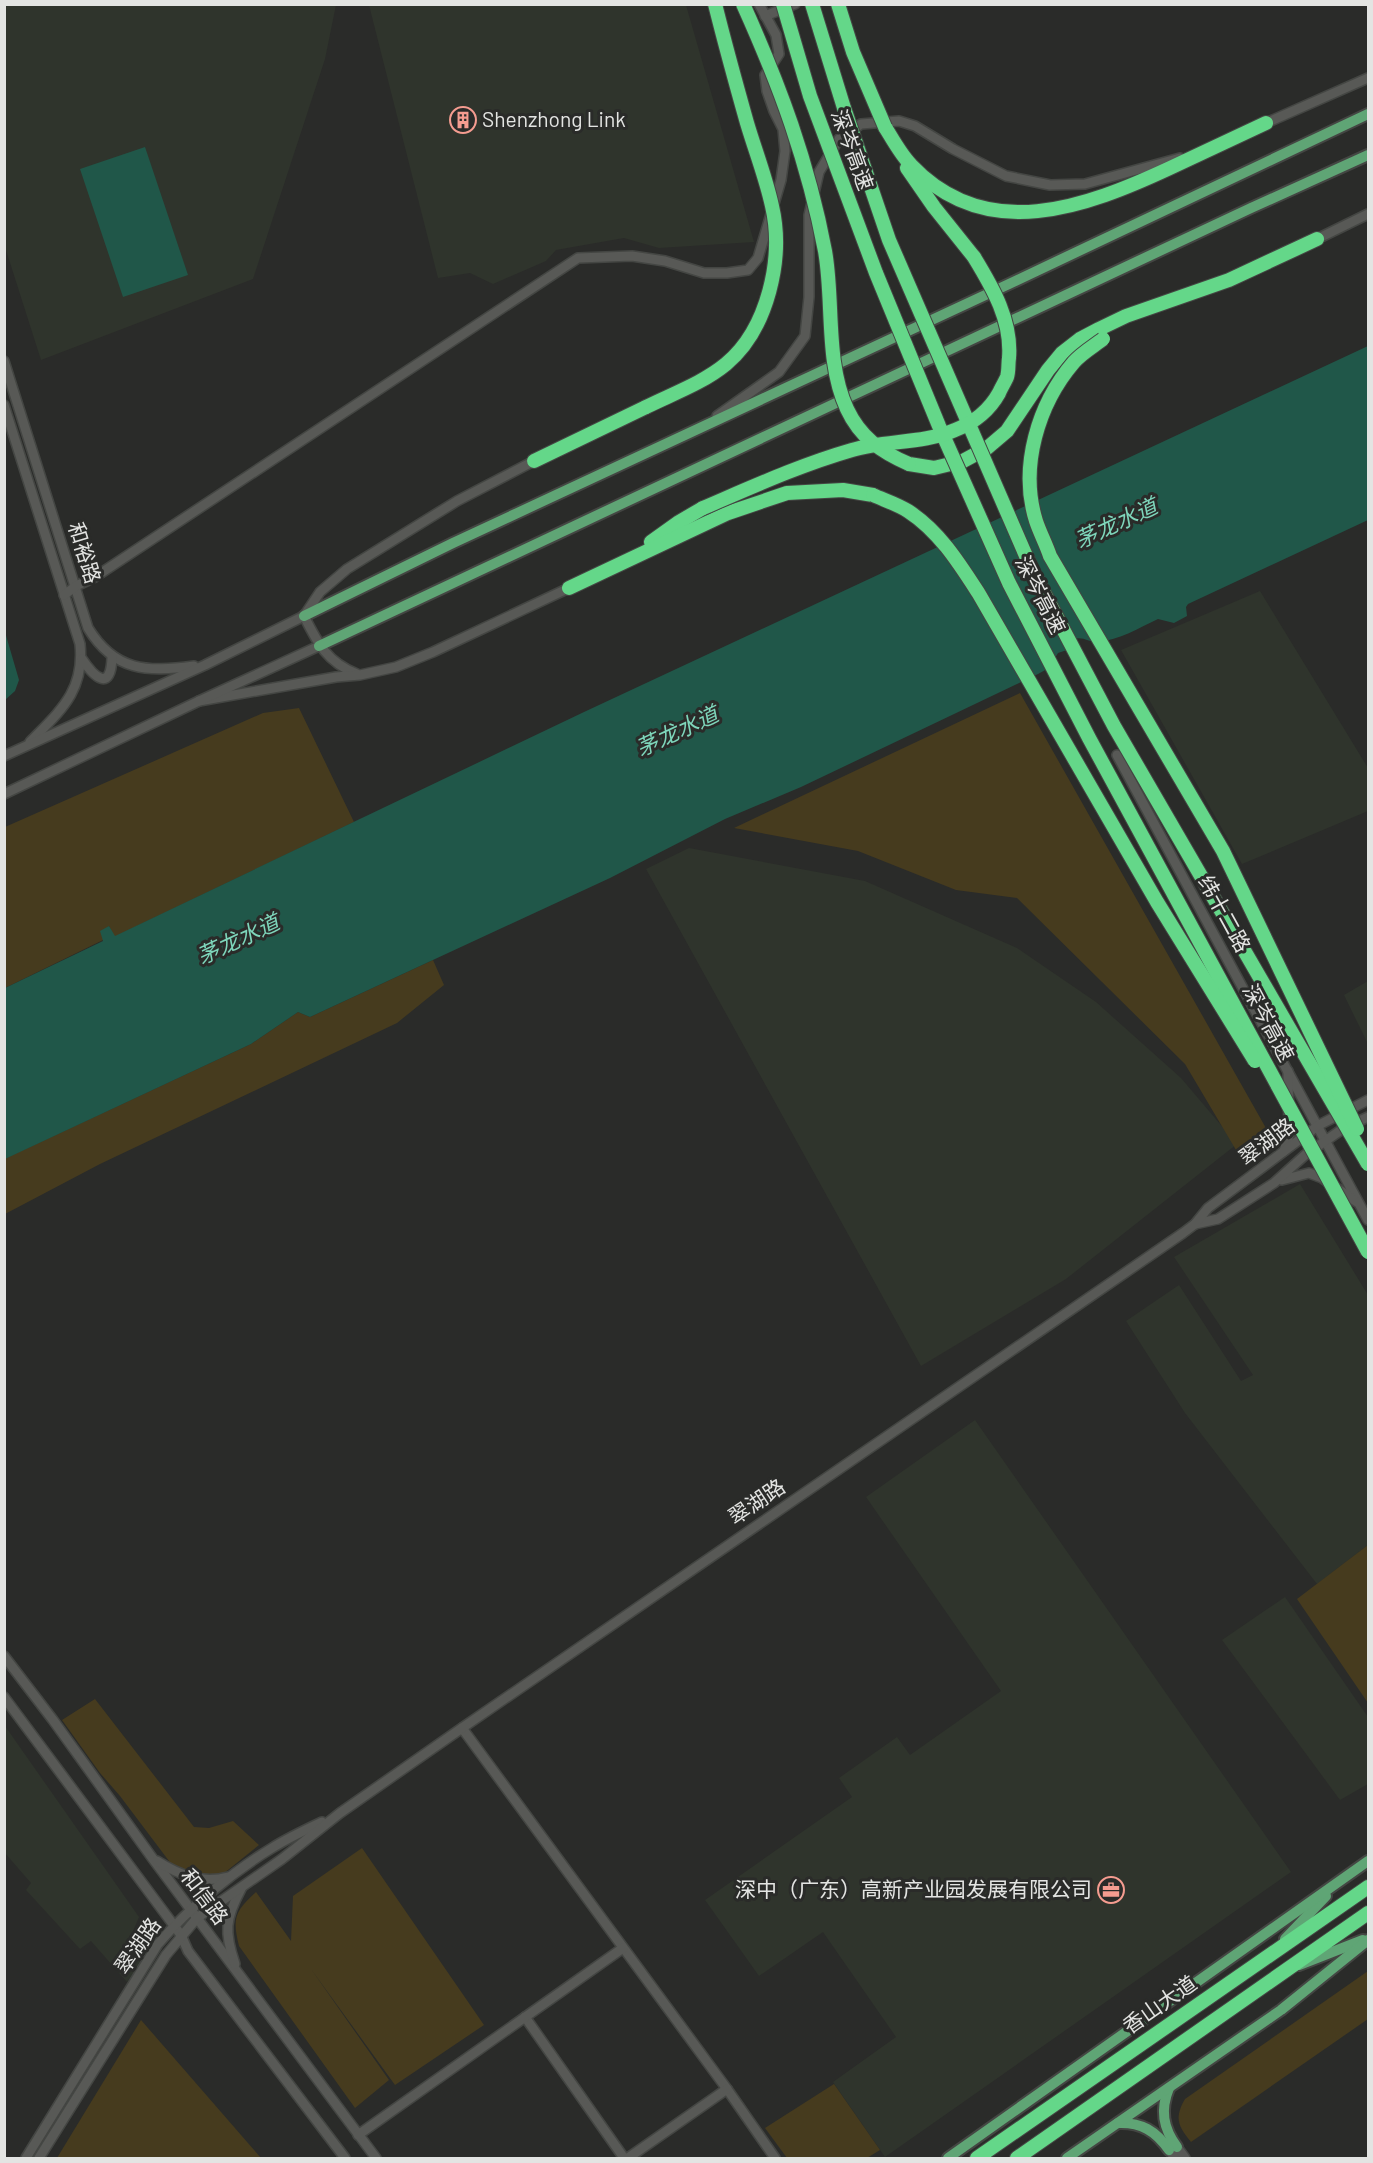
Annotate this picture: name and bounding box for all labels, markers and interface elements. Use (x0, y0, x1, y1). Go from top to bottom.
building icon: Shenzhong Link (448, 105, 478, 135)
place label: Shenzhong Link (482, 106, 626, 131)
street label: 深岑高速 (827, 106, 880, 193)
water label: 茅龙水道 (1070, 490, 1164, 552)
street label: 和裕路 (64, 519, 107, 586)
street label: 深岑高速 (1011, 551, 1072, 637)
water label: 茅龙水道 (631, 698, 725, 760)
street label: 纬十二路 (1194, 870, 1257, 956)
water label: 茅龙水道 (192, 906, 286, 968)
street label: 深岑高速 (1239, 979, 1300, 1065)
street label: 翠湖路 (1233, 1112, 1299, 1170)
street label: 翠湖路 (723, 1473, 789, 1529)
street label: 和信路 (176, 1863, 234, 1929)
office icon: 深中（广东）高新产业园发展有限公司 (1096, 1875, 1126, 1905)
place label: 深中（广东）高新产业园发展有限公司 (735, 1876, 1092, 1901)
street label: 翠湖路 (108, 1912, 165, 1978)
street label: 香山大道 (1118, 1969, 1201, 2038)

